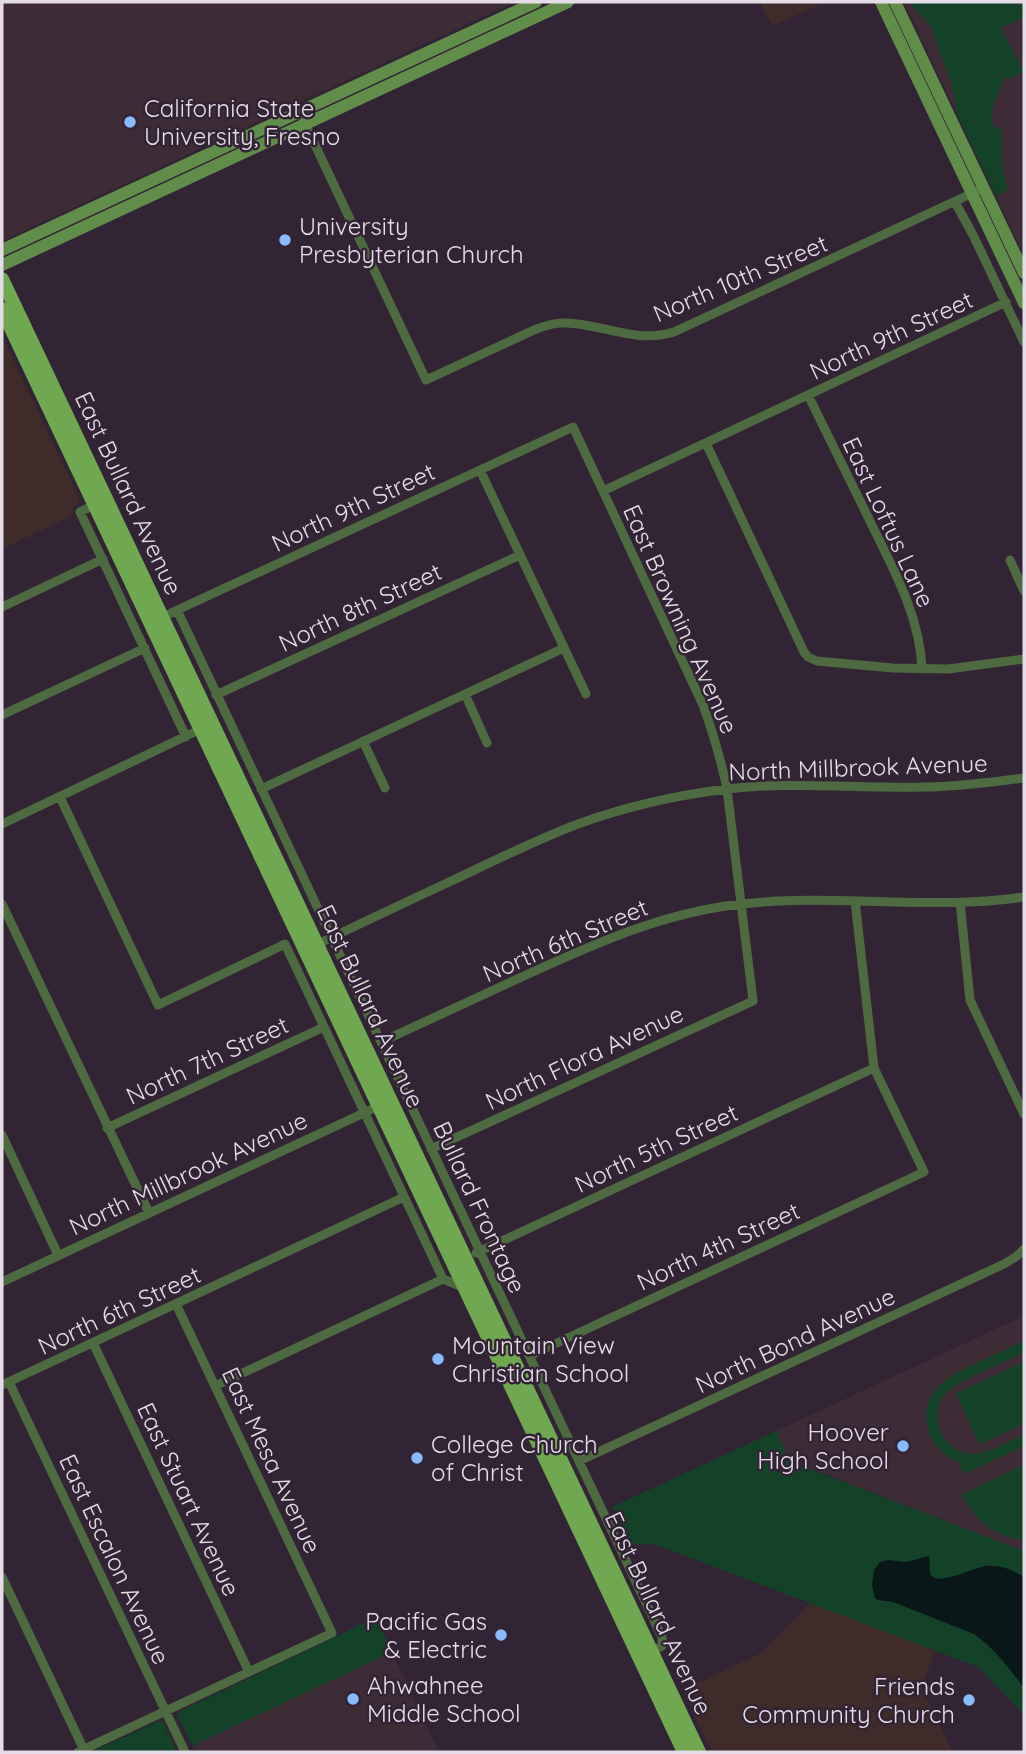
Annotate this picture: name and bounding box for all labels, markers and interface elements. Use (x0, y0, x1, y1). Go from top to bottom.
place label: California State University, Fresno (144, 93, 340, 151)
marker: California State University, Fresno (122, 114, 138, 130)
place label: University Presbyterian Church (299, 211, 524, 269)
street label: North 10th Street (648, 228, 832, 328)
marker: University Presbyterian Church (277, 232, 293, 248)
street label: North 9th Street (805, 284, 977, 386)
street label: East Bullard Avenue (69, 387, 189, 599)
street label: East Loftus Lane (836, 432, 942, 612)
street label: North 9th Street (267, 456, 439, 558)
street label: East Browning Avenue (617, 500, 745, 738)
street label: North 8th Street (274, 556, 446, 658)
street label: North Millbrook Avenue (728, 747, 988, 787)
street label: North 6th Street (478, 892, 652, 988)
street label: East Bullard Avenue (311, 900, 431, 1112)
street label: North Flora Avenue (480, 998, 688, 1116)
street label: North 7th Street (121, 1009, 293, 1111)
street label: North 5th Street (570, 1097, 742, 1199)
street label: North Millbrook Avenue (64, 1105, 312, 1241)
street label: Bullard Frontage (427, 1116, 533, 1298)
street label: North 4th Street (632, 1195, 804, 1297)
street label: North 6th Street (33, 1259, 205, 1361)
street label: North Bond Avenue (690, 1281, 900, 1399)
place label: Mountain View Christian School (452, 1330, 629, 1388)
marker: Mountain View Christian School (430, 1351, 446, 1367)
street label: East Mesa Avenue (216, 1362, 328, 1558)
street label: East Stuart Avenue (131, 1398, 247, 1600)
place label: Hoover High School (757, 1417, 889, 1475)
place label: College Church of Christ (431, 1429, 598, 1487)
marker: Hoover High School (895, 1438, 911, 1454)
street label: East Escalon Avenue (53, 1449, 177, 1669)
marker: College Church of Christ (409, 1450, 425, 1466)
street label: East Bullard Avenue (599, 1507, 719, 1719)
place label: Pacific Gas & Electric (365, 1606, 487, 1664)
marker: Pacific Gas & Electric (493, 1627, 509, 1643)
place label: Ahwahnee Middle School (367, 1670, 521, 1728)
place label: Friends Community Church (742, 1671, 955, 1729)
marker: Ahwahnee Middle School (345, 1691, 361, 1707)
marker: Friends Community Church (961, 1692, 977, 1708)

